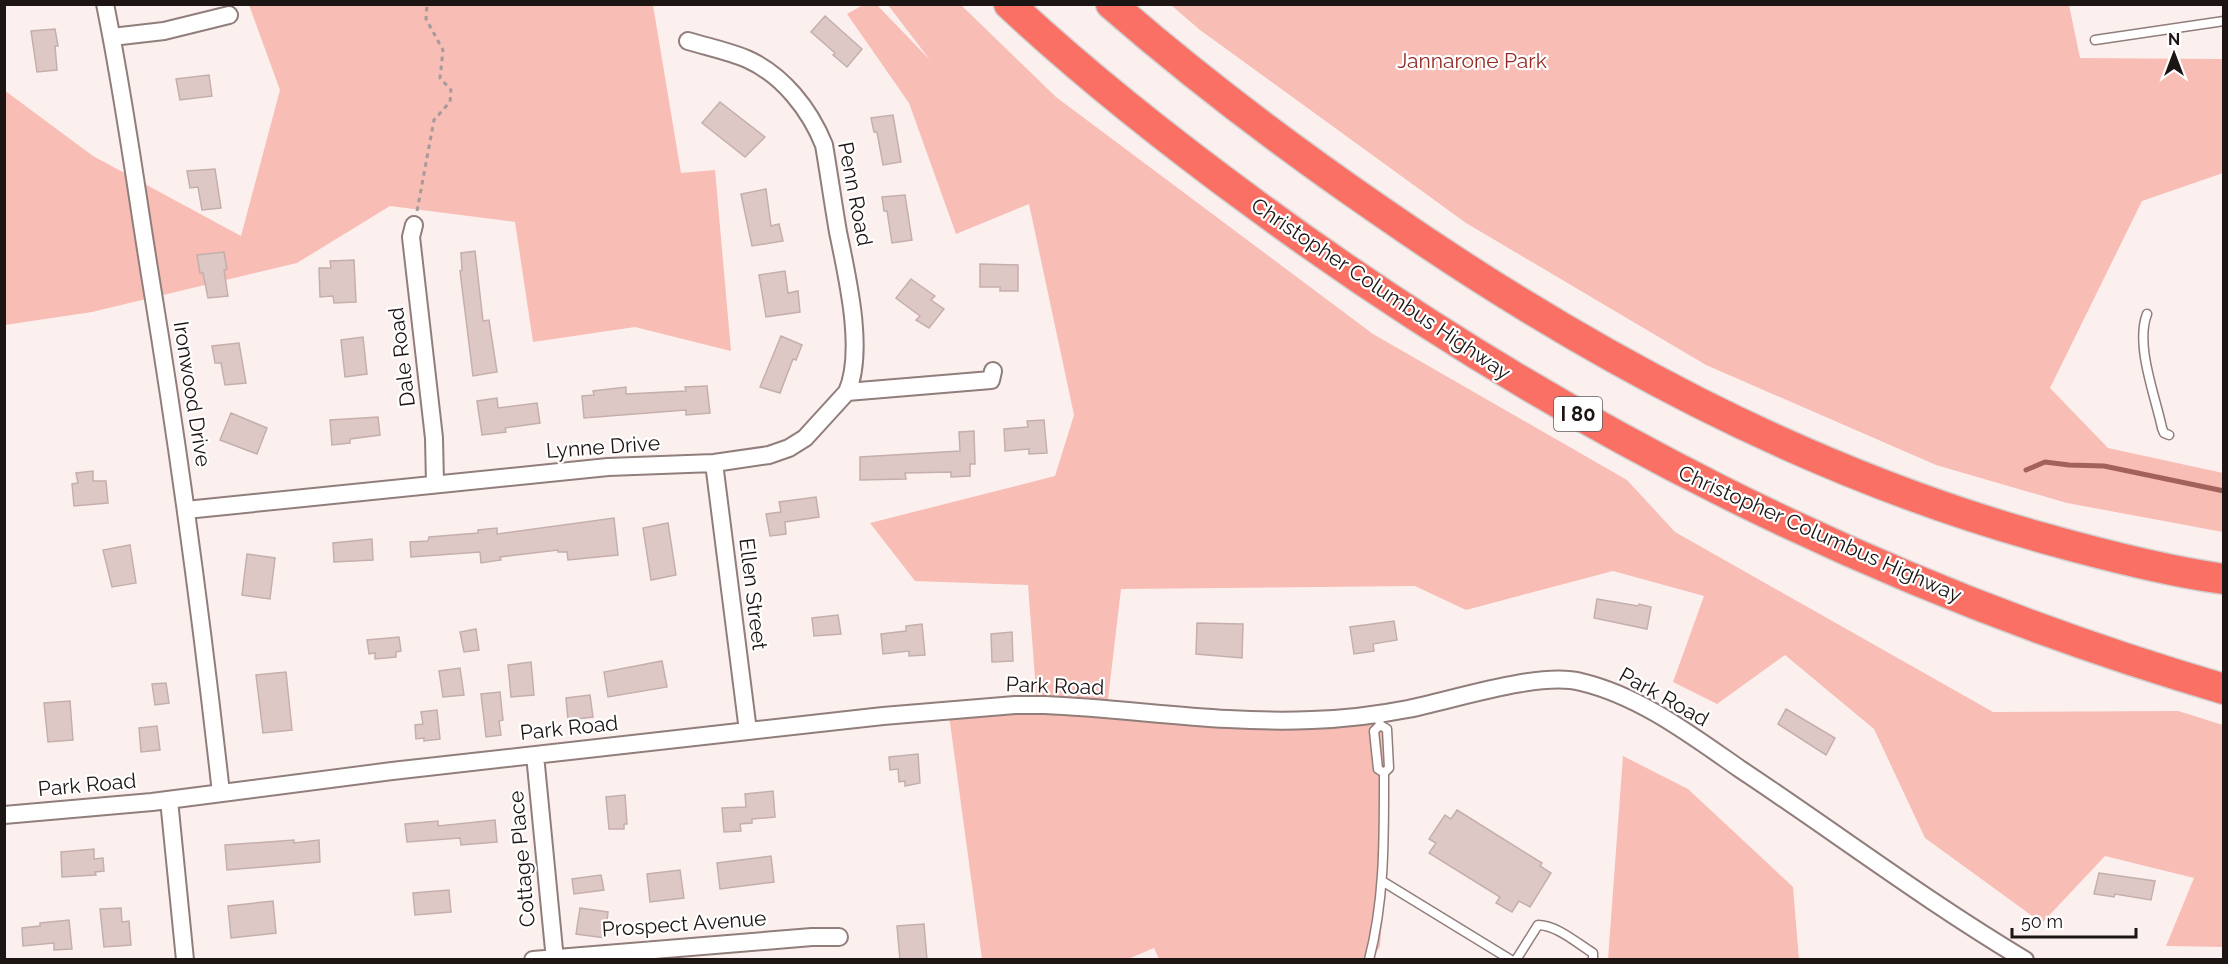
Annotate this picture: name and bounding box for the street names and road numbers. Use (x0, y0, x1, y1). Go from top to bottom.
street label: Penn Road (833, 140, 878, 248)
street label: Christopher Columbus Highway (1247, 192, 1516, 385)
street label: Dale Road (383, 306, 420, 408)
street label: Ironwood Drive (169, 319, 216, 468)
road number: I 80 (1554, 397, 1602, 431)
street label: Lynne Drive (545, 430, 661, 463)
street label: Christopher Columbus Highway (1675, 460, 1966, 608)
street label: Ellen Street (734, 537, 773, 651)
street label: Park Road (1615, 662, 1713, 731)
street label: Park Road (1005, 671, 1105, 700)
street label: Park Road (519, 710, 619, 745)
street label: Park Road (37, 768, 137, 801)
street label: Cottage Place (503, 790, 540, 928)
street label: Prospect Avenue (601, 905, 767, 942)

